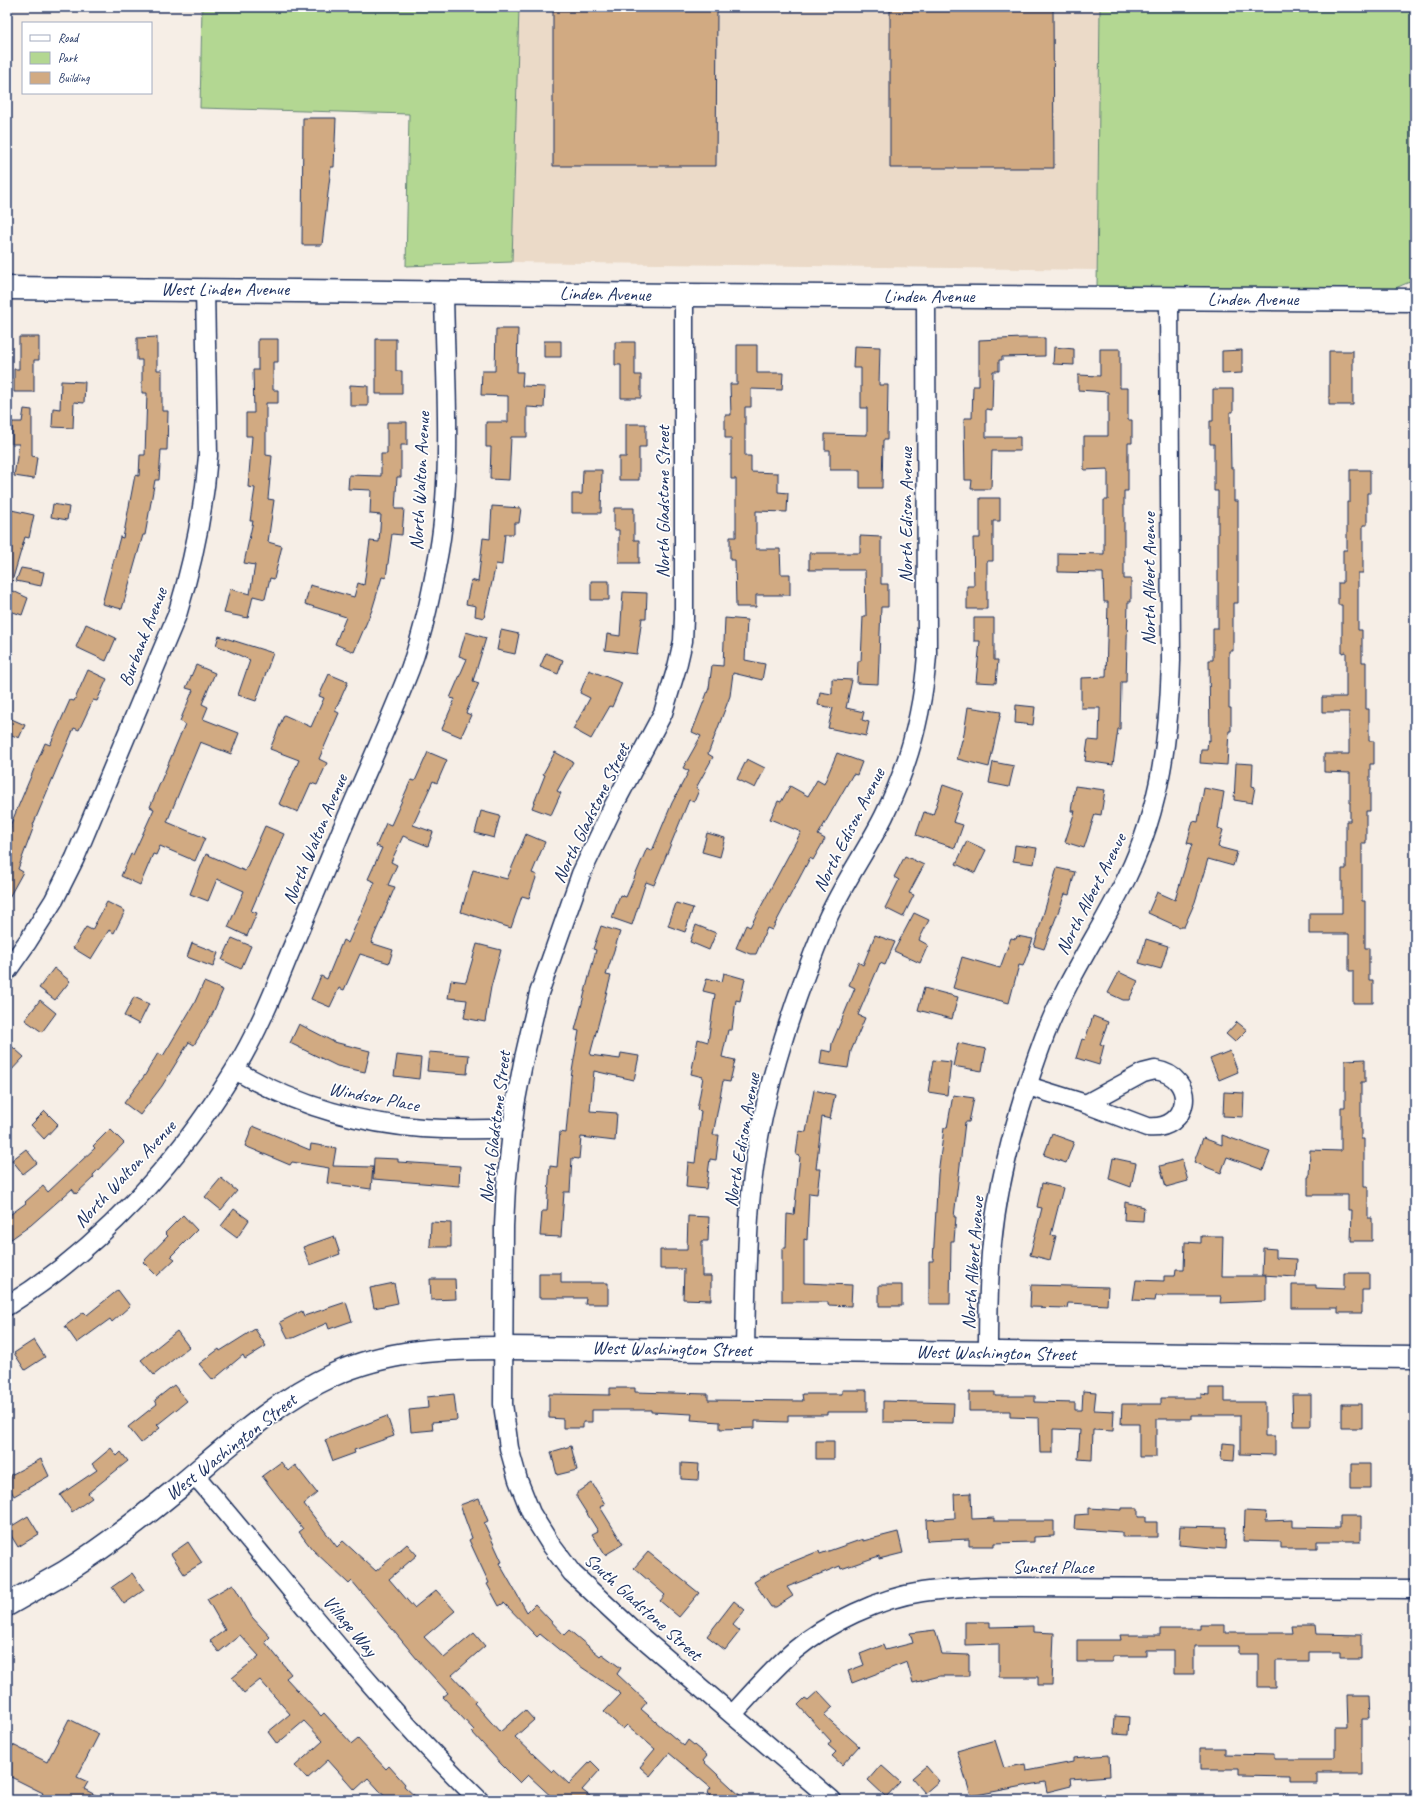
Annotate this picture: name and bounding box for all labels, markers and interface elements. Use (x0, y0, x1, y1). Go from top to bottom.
legend (22, 22, 152, 94)
text: Road (58, 30, 80, 46)
text: Park (58, 50, 79, 66)
text: Building (58, 70, 90, 86)
street label: West Linden Avenue (161, 277, 291, 301)
street label: Linden Avenue (559, 281, 652, 307)
street label: Linden Avenue (884, 284, 976, 308)
street label: Linden Avenue (1208, 287, 1300, 311)
street label: North Walton Avenue (404, 409, 436, 551)
street label: North Gladstone Street (651, 424, 675, 578)
street label: North Edison Avenue (894, 445, 918, 583)
street label: North Albert Avenue (1137, 511, 1161, 646)
street label: Burbank Avenue (113, 583, 173, 690)
street label: North Gladstone Street (547, 738, 636, 887)
street label: North Edison Avenue (808, 763, 891, 896)
street label: North Walton Avenue (277, 769, 354, 908)
street label: North Albert Avenue (1050, 828, 1133, 959)
street label: North Gladstone Street (474, 1048, 516, 1204)
street label: North Edison Avenue (718, 1069, 766, 1209)
street label: Windsor Place (327, 1076, 423, 1118)
street label: North Walton Avenue (69, 1114, 182, 1233)
street label: North Albert Avenue (956, 1194, 990, 1330)
street label: West Washington Street (592, 1336, 754, 1362)
street label: West Washington Street (916, 1340, 1078, 1366)
street label: West Washington Street (161, 1387, 303, 1506)
street label: South Gladstone Street (579, 1548, 708, 1667)
street label: Sunset Place (1013, 1555, 1095, 1579)
street label: Village Way (318, 1591, 383, 1663)

